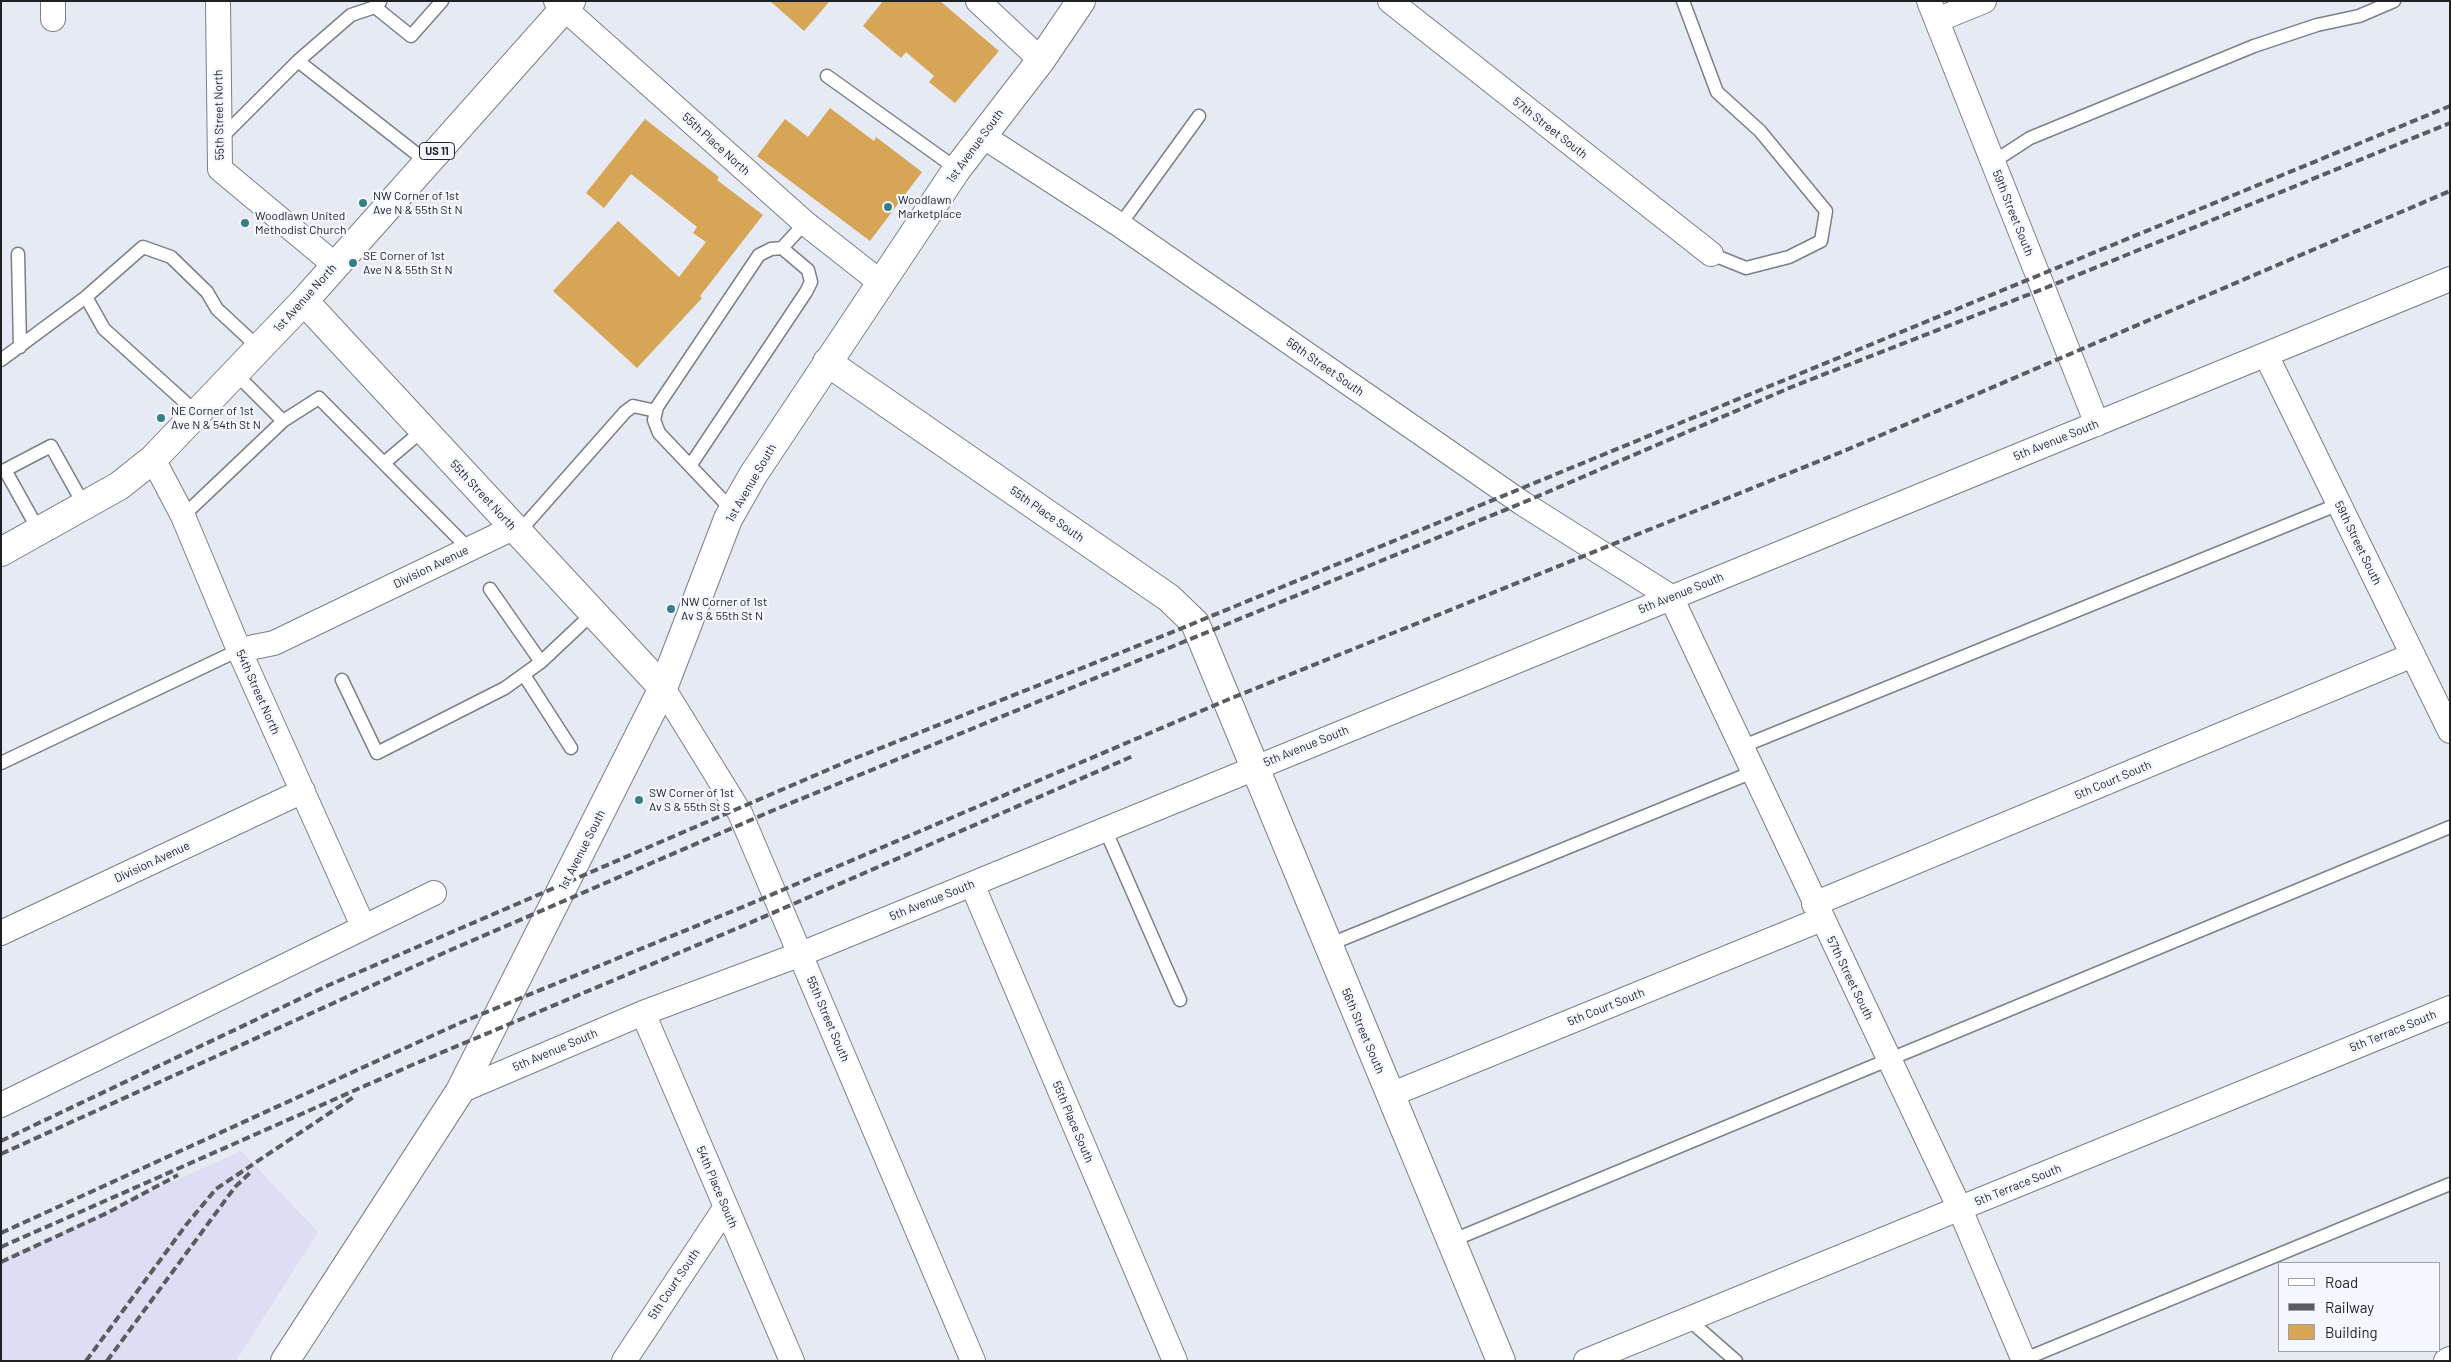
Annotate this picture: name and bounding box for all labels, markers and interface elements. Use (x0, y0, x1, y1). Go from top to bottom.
street label: 55th Street North (211, 70, 227, 160)
street label: 57th Street South (1510, 94, 1590, 162)
street label: 1st Avenue South (943, 106, 1007, 186)
street label: 55th Place North (679, 110, 753, 178)
road number: US 11 (420, 142, 454, 160)
street label: 59th Street South (1989, 168, 2037, 258)
place label: NW Corner of 1st Ave N & 55th St N (373, 189, 463, 217)
place label: Woodlawn Marketplace (898, 193, 962, 221)
marker: NW Corner of 1st Ave N & 55th St N (357, 197, 369, 209)
marker: Woodlawn Marketplace (882, 201, 894, 213)
place label: Woodlawn United Methodist Church (255, 209, 347, 237)
marker: Woodlawn United Methodist Church (239, 217, 251, 229)
place label: SE Corner of 1st Ave N & 55th St N (363, 249, 453, 277)
marker: SE Corner of 1st Ave N & 55th St N (347, 257, 359, 269)
street label: 1st Avenue North (270, 261, 340, 335)
street label: 56th Street South (1283, 335, 1367, 399)
place label: NE Corner of 1st Ave N & 54th St N (171, 404, 261, 432)
marker: NE Corner of 1st Ave N & 54th St N (155, 412, 167, 424)
street label: 5th Avenue South (2011, 416, 2101, 464)
street label: 1st Avenue South (723, 441, 779, 525)
street label: 55th Street North (447, 457, 519, 533)
street label: 55th Place South (1007, 483, 1087, 545)
street label: 59th Street South (2331, 499, 2385, 587)
street label: Division Avenue (391, 543, 471, 591)
street label: 5th Avenue South (1636, 569, 1726, 617)
place label: NW Corner of 1st Av S & 55th St N (681, 595, 767, 623)
marker: NW Corner of 1st Av S & 55th St N (665, 603, 677, 615)
street label: 54th Street North (233, 647, 283, 737)
street label: 5th Avenue South (1261, 722, 1351, 770)
street label: 5th Court South (2073, 757, 2153, 803)
place label: SW Corner of 1st Av S & 55th St S (649, 786, 734, 814)
marker: SW Corner of 1st Av S & 55th St S (633, 794, 645, 806)
street label: 1st Avenue South (556, 807, 608, 893)
street label: Division Avenue (112, 838, 192, 886)
street label: 5th Avenue South (887, 876, 977, 924)
street label: 57th Street South (1824, 934, 1876, 1022)
street label: 55th Street South (803, 974, 853, 1064)
street label: 5th Court South (1565, 985, 1647, 1029)
street label: 56th Street South (1338, 986, 1388, 1076)
street label: 5th Terrace South (2347, 1007, 2439, 1055)
street label: 5th Avenue South (510, 1026, 600, 1074)
street label: 55th Place South (1049, 1079, 1097, 1165)
street label: 54th Place South (693, 1144, 741, 1230)
street label: 5th Terrace South (1972, 1161, 2064, 1209)
street label: 5th Court South (645, 1246, 703, 1322)
legend (2278, 1262, 2441, 1352)
text: Road (2325, 1273, 2358, 1291)
text: Railway (2325, 1298, 2374, 1316)
text: Building (2325, 1323, 2378, 1341)

